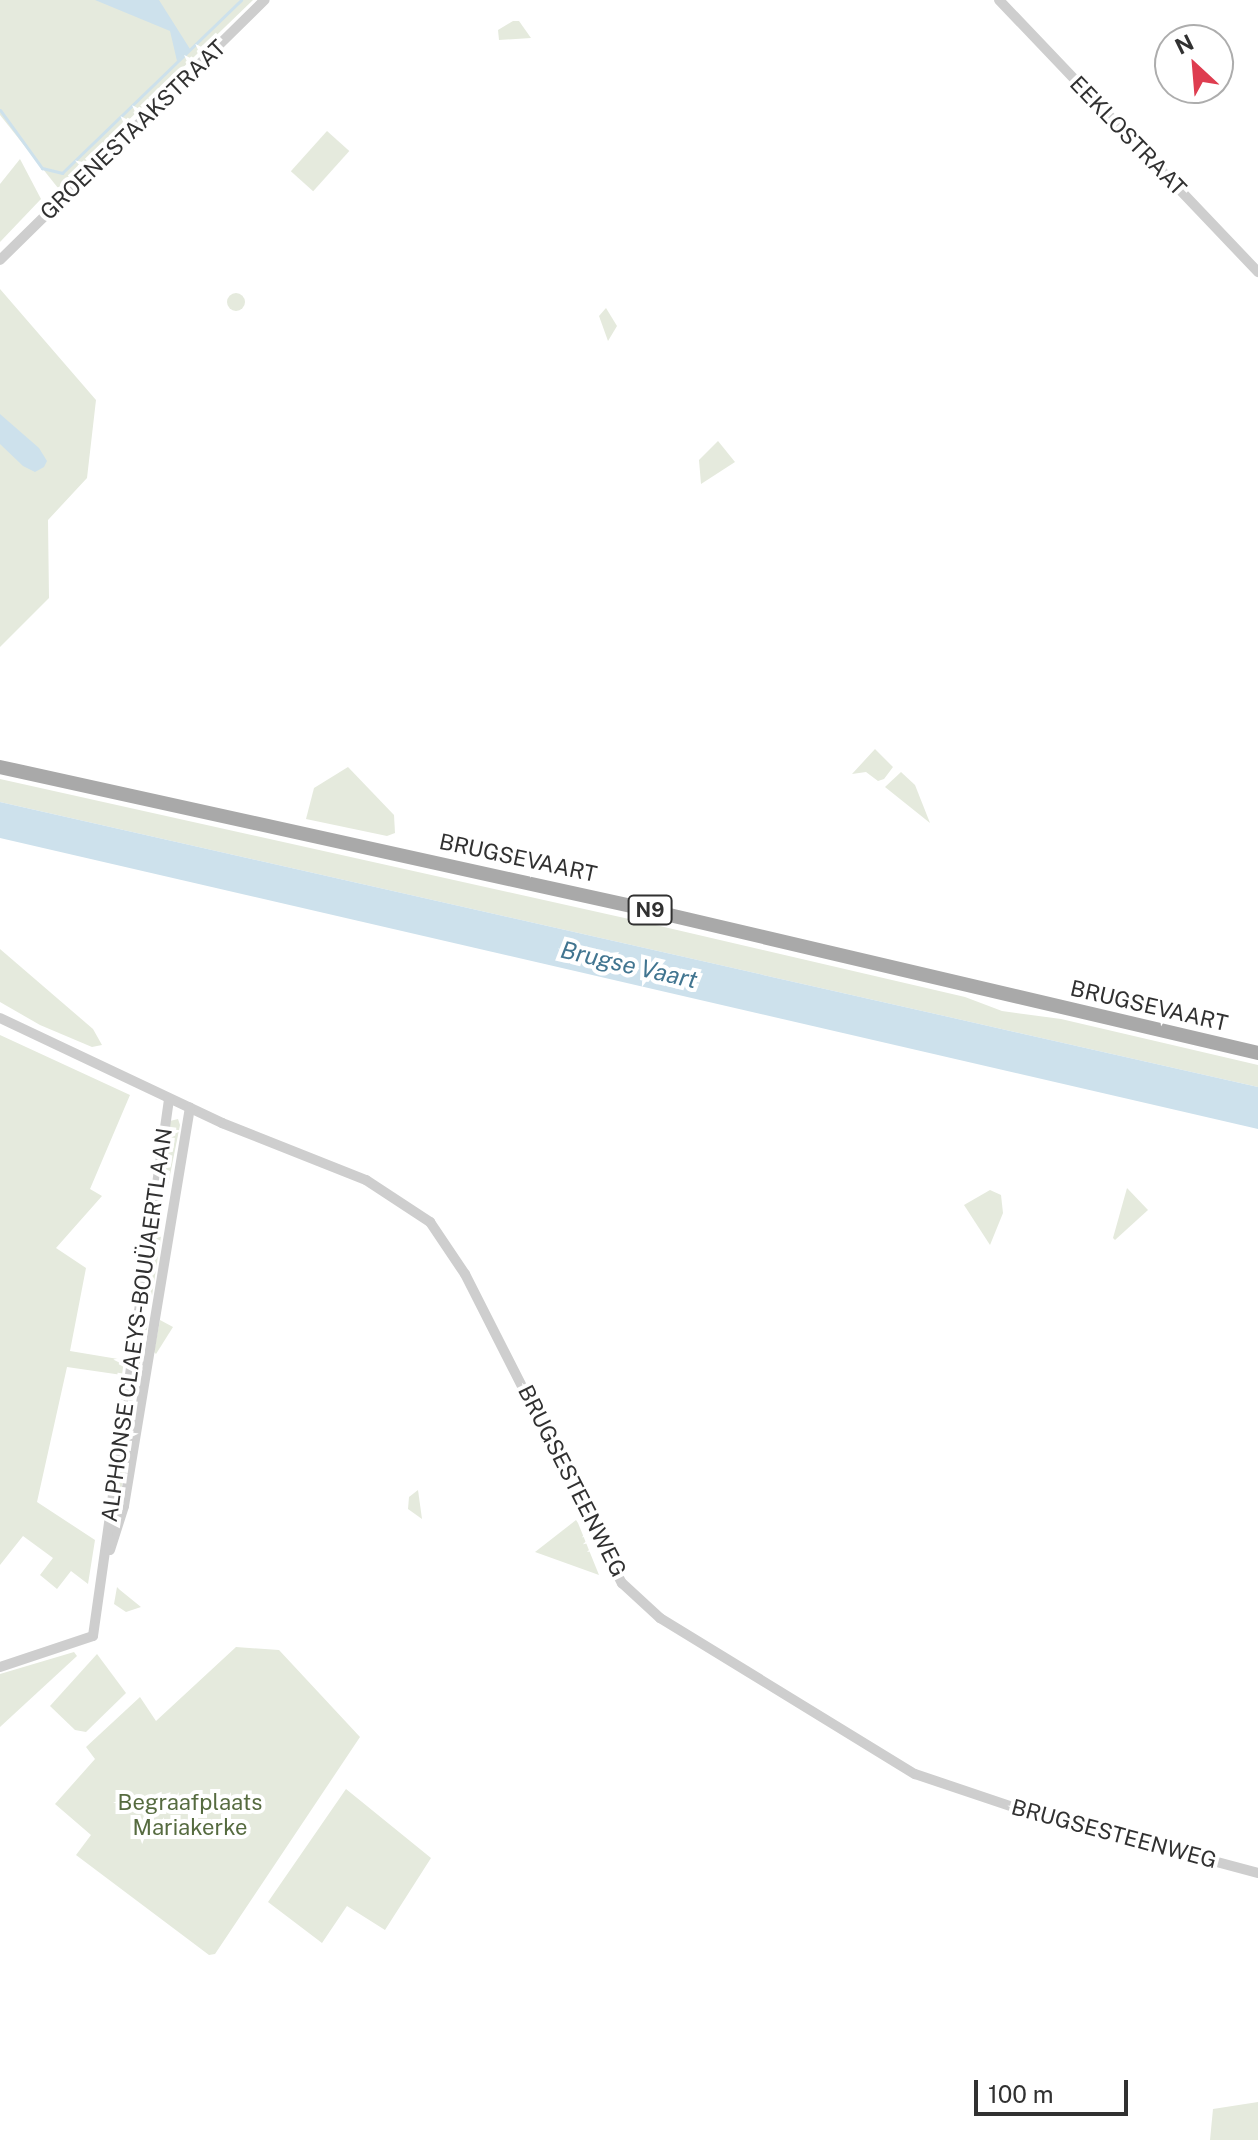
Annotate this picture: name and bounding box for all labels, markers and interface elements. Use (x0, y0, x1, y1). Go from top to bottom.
north arrow (1154, 24, 1234, 104)
text: N (1171, 29, 1198, 60)
street label: GROENESTAAKSTRAAT (35, 35, 231, 225)
street label: EEKLOSTRAAT (1064, 71, 1192, 201)
street label: BRUGSEVAART (437, 828, 599, 888)
road number: N9 (626, 894, 674, 926)
water label: Brugse Vaart (558, 935, 700, 995)
street label: BRUGSEVAART (1068, 975, 1230, 1037)
street label: ALPHONSE CLAEYS-BOUÜAERTLAAN (96, 1126, 178, 1524)
street label: BRUGSESTEENWEG (512, 1381, 632, 1581)
park label: Begraafplaats Mariakerke (118, 1789, 262, 1840)
street label: BRUGSESTEENWEG (1008, 1794, 1220, 1874)
scale bar (978, 2064, 1132, 2114)
text: 100 m (988, 2080, 1054, 2108)

